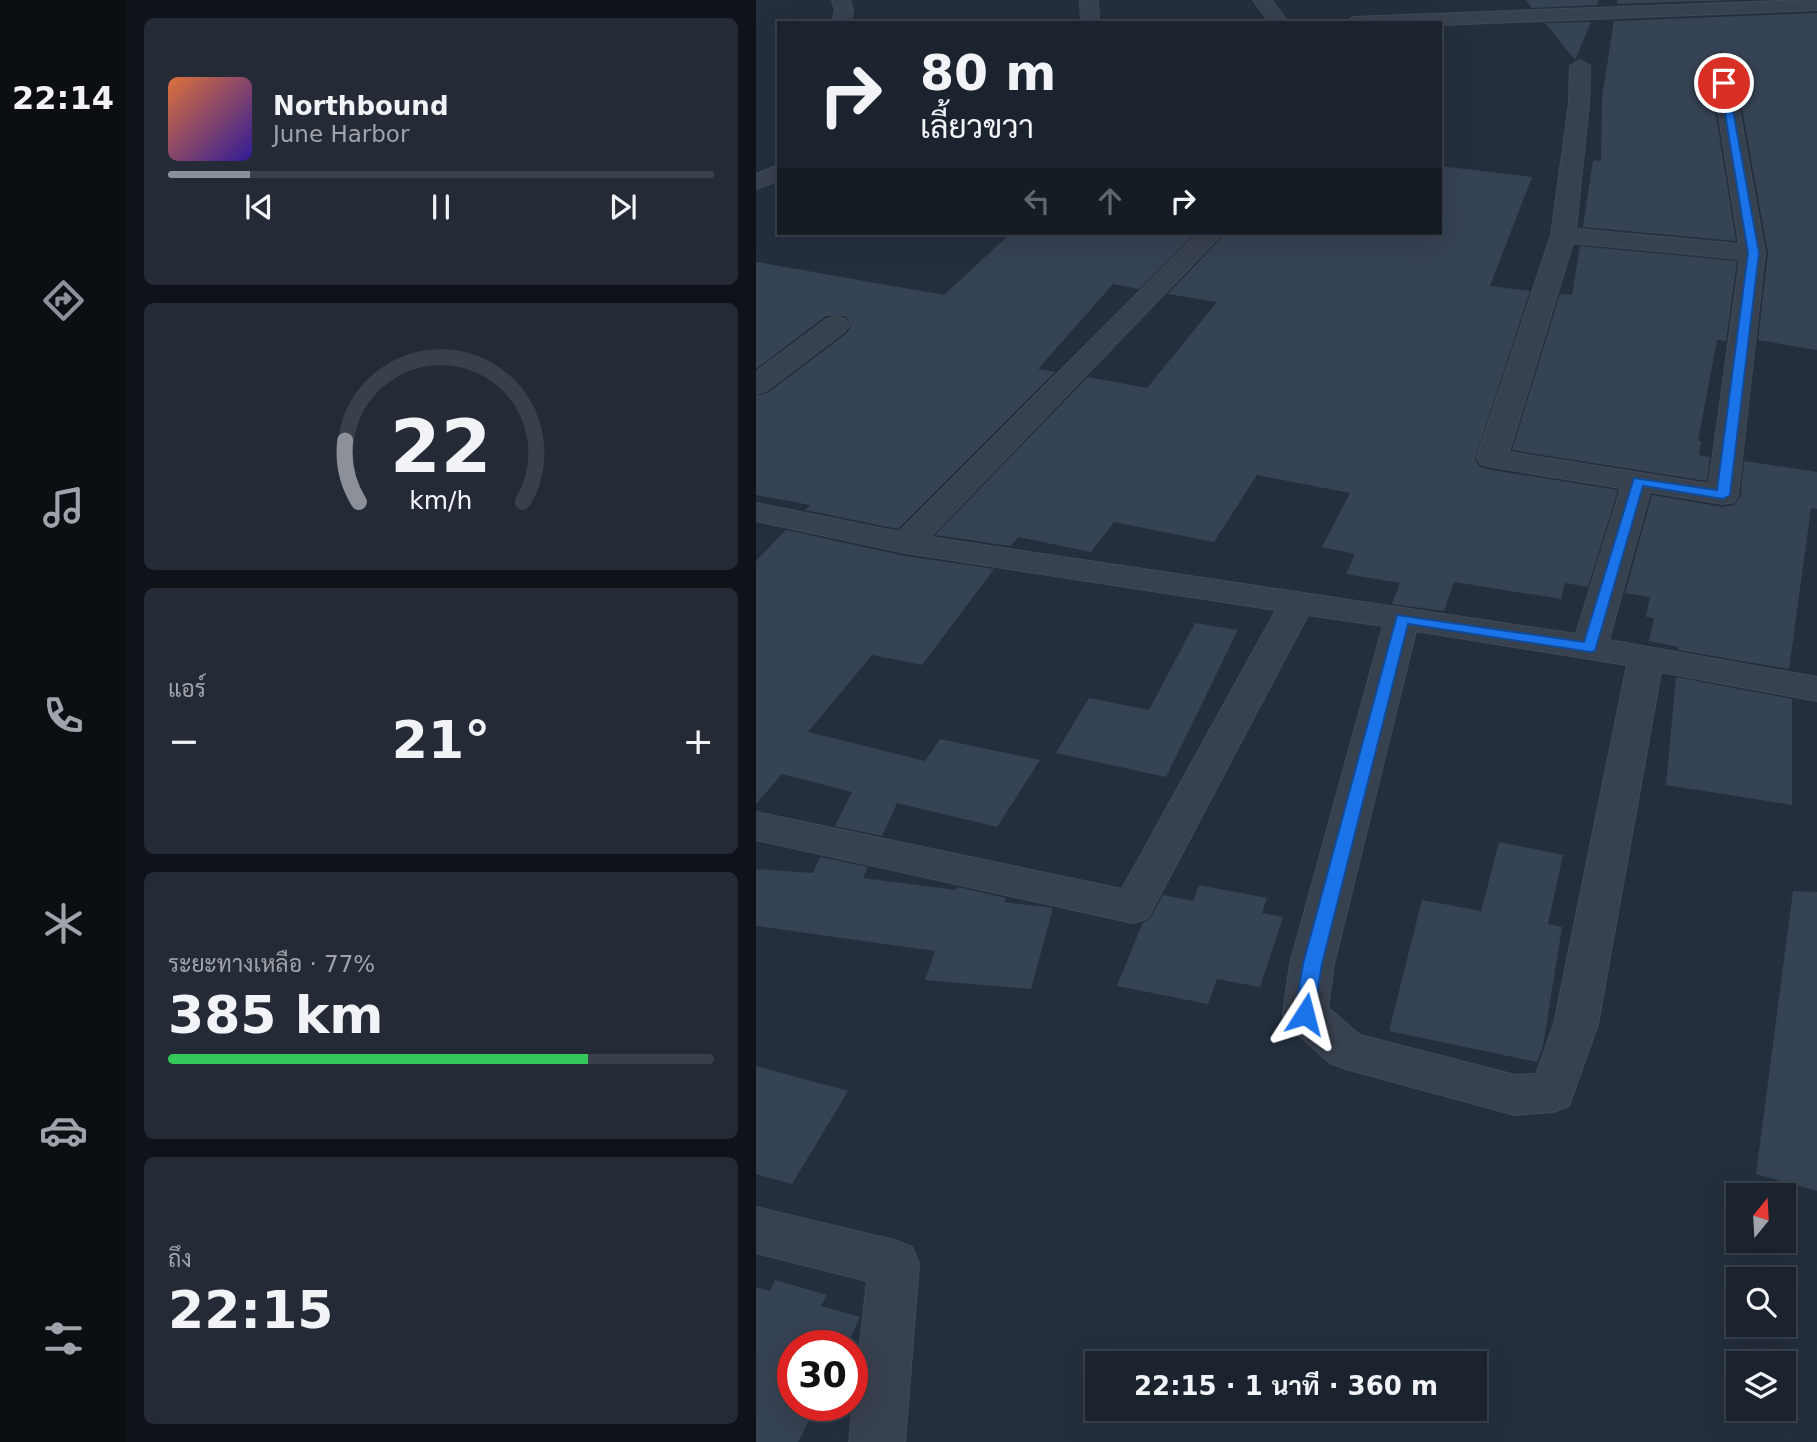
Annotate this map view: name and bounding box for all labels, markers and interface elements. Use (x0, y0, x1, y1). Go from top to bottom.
text: 80 m (920, 45, 1056, 102)
icon: right (805, 49, 896, 140)
pin (1694, 53, 1754, 113)
icon: arrive (1705, 64, 1743, 102)
text: 22:14 (12, 79, 114, 117)
text: Northbound (273, 91, 449, 121)
text: เลี้ยวขวา (920, 108, 1034, 146)
text: June Harbor (273, 121, 409, 147)
icon: left (1018, 182, 1056, 220)
icon: ahead (1091, 182, 1129, 220)
icon: right (1164, 182, 1202, 220)
icon: previous (240, 188, 278, 226)
icon: pause (422, 188, 460, 226)
icon: next (604, 188, 642, 226)
icon: directions (39, 276, 88, 325)
text: 22 (390, 405, 492, 490)
icon: music (39, 483, 88, 532)
text: km/h (409, 486, 473, 515)
text: แอร์ (168, 676, 206, 702)
icon: phone (39, 691, 88, 740)
text: 21° (392, 710, 490, 770)
text: − (168, 719, 200, 763)
text: + (682, 719, 714, 763)
icon: climate (39, 899, 88, 948)
text: ระยะทางเหลือ · 77% (168, 951, 375, 977)
position arrow (1268, 977, 1342, 1051)
text: 385 km (168, 985, 383, 1045)
icon: car (39, 1106, 88, 1155)
north arrow (1726, 1183, 1796, 1253)
map controls (1726, 1183, 1796, 1421)
text: ถึง (168, 1246, 192, 1272)
button: search (1726, 1267, 1796, 1337)
text: 22:15 (168, 1280, 334, 1340)
icon: filters (39, 1314, 88, 1363)
speed limit sign: 30 (777, 1330, 868, 1421)
button: layers (1726, 1351, 1796, 1421)
text: 22:15 · 1 นาที · 360 m (1134, 1371, 1438, 1401)

